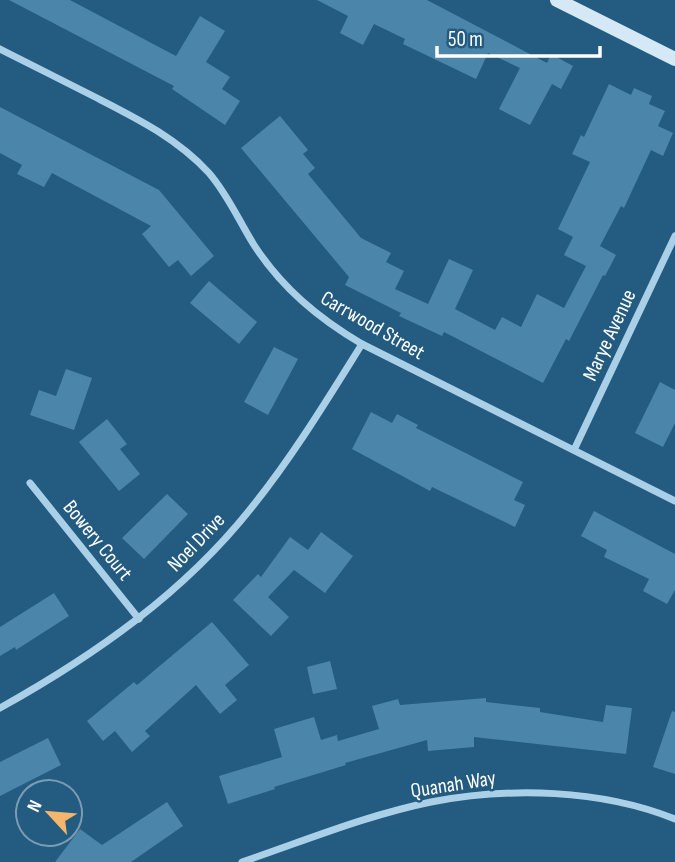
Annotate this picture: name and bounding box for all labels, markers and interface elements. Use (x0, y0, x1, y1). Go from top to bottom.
scale bar (437, 14, 600, 58)
text: 50 m (448, 27, 483, 52)
street label: Carrwood Street (316, 286, 429, 365)
street label: Marye Avenue (577, 286, 641, 385)
street label: Bowery Court (58, 495, 138, 585)
street label: Noel Drive (162, 508, 230, 577)
street label: Quanah Way (409, 765, 497, 804)
north arrow (14, 778, 84, 848)
text: N (23, 797, 48, 816)

